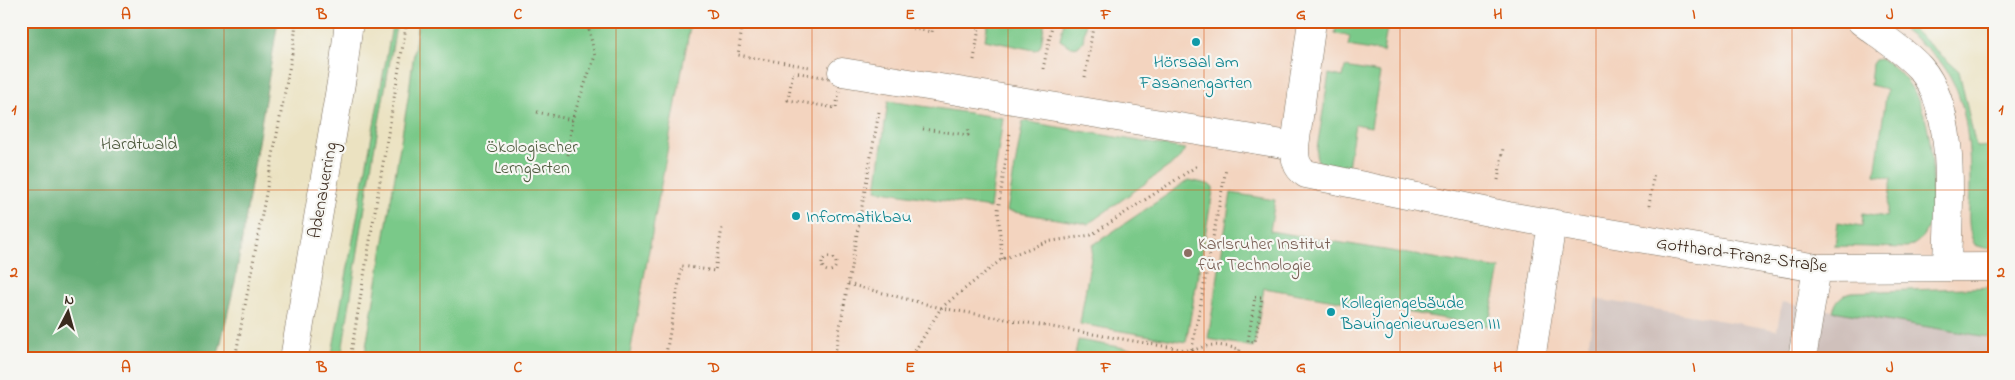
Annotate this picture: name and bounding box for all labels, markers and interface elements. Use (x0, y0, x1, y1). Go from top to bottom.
text: A (121, 3, 131, 27)
text: B (316, 3, 328, 27)
text: C (514, 3, 523, 27)
text: D (707, 3, 720, 27)
text: E (905, 3, 915, 27)
text: F (1100, 3, 1112, 27)
text: G (1296, 3, 1306, 27)
text: H (1493, 3, 1503, 27)
text: I (1692, 3, 1696, 27)
text: J (1886, 3, 1894, 27)
marker: Hörsaal am Fasanengarten (1190, 36, 1202, 48)
place label: Hörsaal am Fasanengarten (1139, 50, 1252, 98)
text: 1 (11, 98, 17, 122)
text: 1 (1998, 98, 2004, 122)
park label: Hardtwald (101, 132, 177, 158)
park label: Ökologischer Lerngarten (486, 135, 578, 183)
street label: Adenauerring (303, 140, 346, 241)
place label: Informatikbau (806, 205, 912, 231)
marker: Informatikbau (790, 210, 802, 222)
street label: Gotthard-Franz-Straße (1654, 231, 1830, 281)
place label: Karlsruher Institut für Technologie (1198, 232, 1331, 280)
marker: Karlsruher Institut für Technologie (1182, 247, 1194, 259)
text: 2 (9, 261, 18, 285)
text: 2 (1996, 261, 2005, 285)
north arrow (42, 288, 92, 338)
text: N (63, 290, 75, 311)
place label: Kollegiengebäude Bauingenieurwesen III (1340, 291, 1501, 339)
marker: Kollegiengebäude Bauingenieurwesen III (1325, 306, 1337, 318)
text: A (121, 356, 131, 380)
text: B (316, 356, 328, 380)
text: C (514, 356, 523, 380)
text: D (707, 356, 720, 380)
text: E (905, 356, 915, 380)
text: F (1100, 356, 1112, 380)
text: G (1296, 356, 1306, 380)
text: H (1493, 356, 1503, 380)
text: I (1692, 356, 1696, 380)
text: J (1886, 356, 1894, 380)

